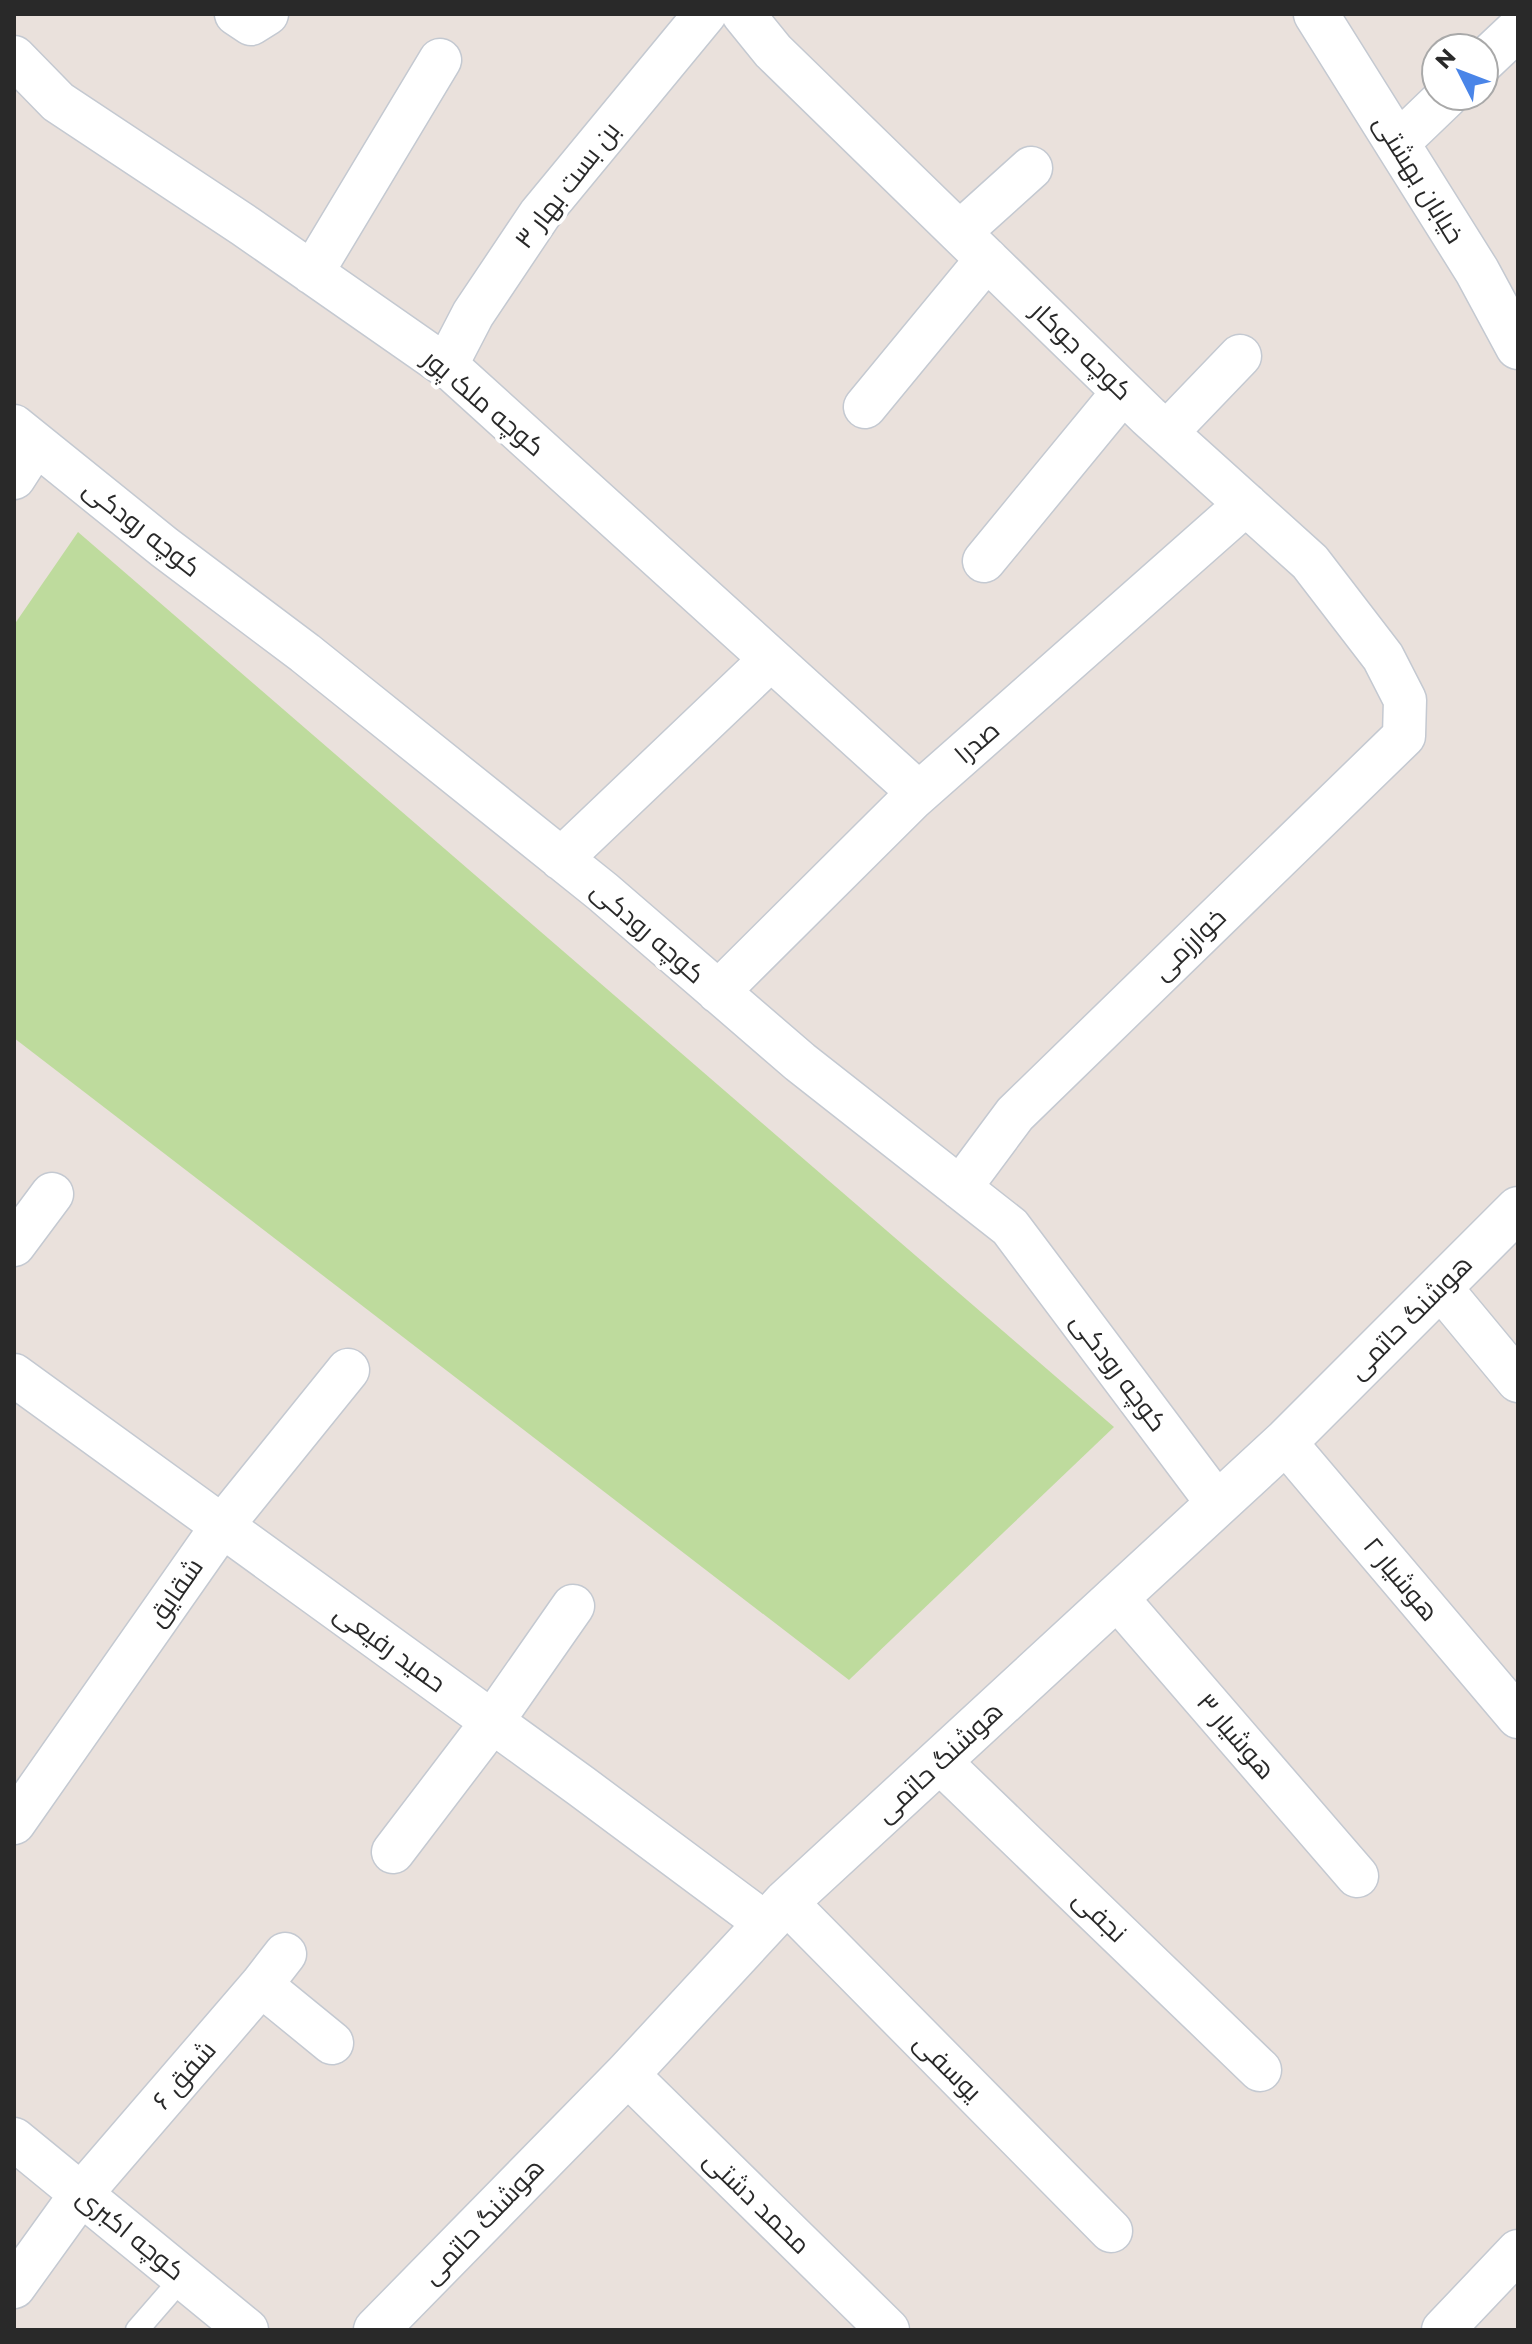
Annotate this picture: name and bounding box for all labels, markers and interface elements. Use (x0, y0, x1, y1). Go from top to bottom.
north arrow (1420, 32, 1500, 112)
text: N (1430, 43, 1461, 75)
street label: خیابان بهشتی (1367, 109, 1471, 249)
street label: بن بست بهار ۳ (508, 115, 626, 255)
street label: کوچه جوکار (1023, 294, 1139, 408)
street label: کوچه ملک پور (414, 342, 551, 464)
street label: کوچه رودکی (76, 472, 207, 585)
street label: صدرا (948, 714, 1006, 770)
street label: کوچه رودکی (584, 874, 711, 991)
street label: خوارزمی (1146, 901, 1232, 987)
street label: هوشنگ حاتمی (1341, 1248, 1479, 1386)
street label: کوچه رودکی (1063, 1306, 1174, 1438)
street label: هوشیار ۲ (1357, 1530, 1445, 1628)
street label: شقایق (140, 1552, 210, 1632)
street label: حمید رفیعی (328, 1597, 452, 1699)
street label: هوشیار ۳ (1190, 1686, 1282, 1786)
street label: هوشنگ حاتمی (869, 1695, 1009, 1829)
street label: نجفی (1067, 1883, 1133, 1949)
street label: یوسفی (907, 2026, 989, 2108)
street label: شفق ۶ (145, 2034, 223, 2116)
street label: محمد دشتی (697, 2143, 817, 2261)
street label: هوشنگ حاتمی (415, 2151, 551, 2291)
street label: کوچه اکبری (70, 2181, 191, 2288)

